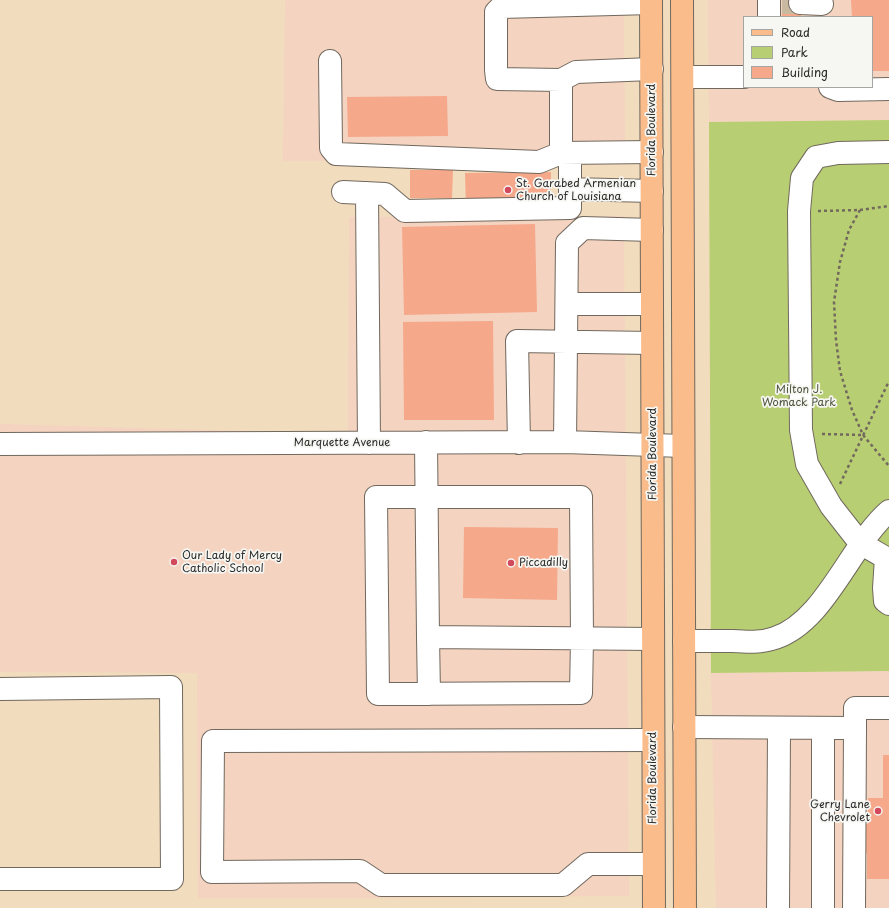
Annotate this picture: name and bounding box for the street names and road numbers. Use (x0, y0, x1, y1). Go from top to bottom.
street label: Florida Boulevard (645, 84, 659, 176)
street label: Florida Boulevard (646, 408, 660, 500)
street label: Marquette Avenue (294, 436, 390, 450)
street label: Florida Boulevard (646, 732, 660, 824)

